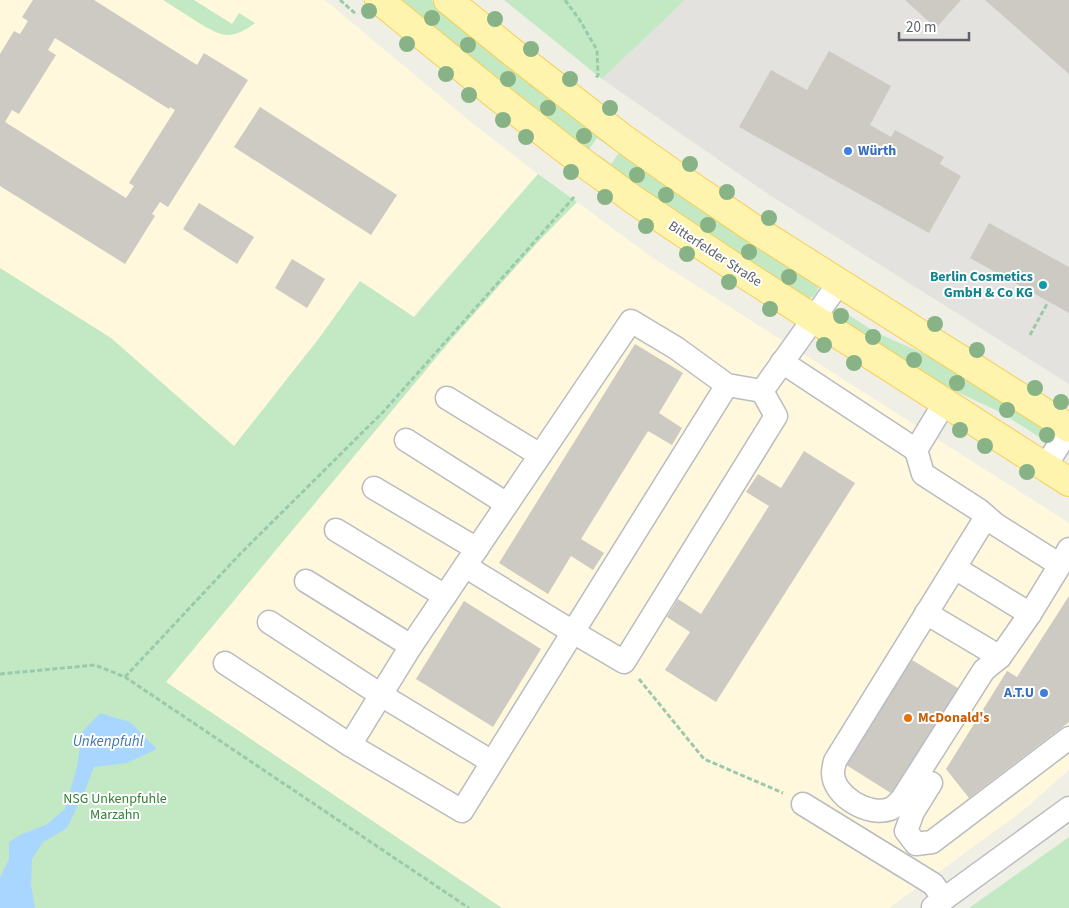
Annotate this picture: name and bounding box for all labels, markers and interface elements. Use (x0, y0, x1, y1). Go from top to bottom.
scale bar (899, 10, 969, 42)
text: 20 m (906, 17, 936, 38)
place label: Würth (858, 141, 896, 161)
marker: Würth (842, 145, 854, 157)
street label: Bitterfelder Straße (664, 216, 766, 292)
place label: Berlin Cosmetics GmbH & Co KG (930, 267, 1033, 303)
marker: Berlin Cosmetics GmbH & Co KG (1037, 279, 1049, 291)
place label: A.T.U (1003, 683, 1034, 703)
marker: A.T.U (1038, 687, 1050, 699)
place label: McDonald's (918, 708, 989, 728)
marker: McDonald's (902, 712, 914, 724)
water label: Unkenpfuhl (73, 731, 144, 752)
park label: NSG Unkenpfuhle Marzahn (63, 789, 167, 825)

